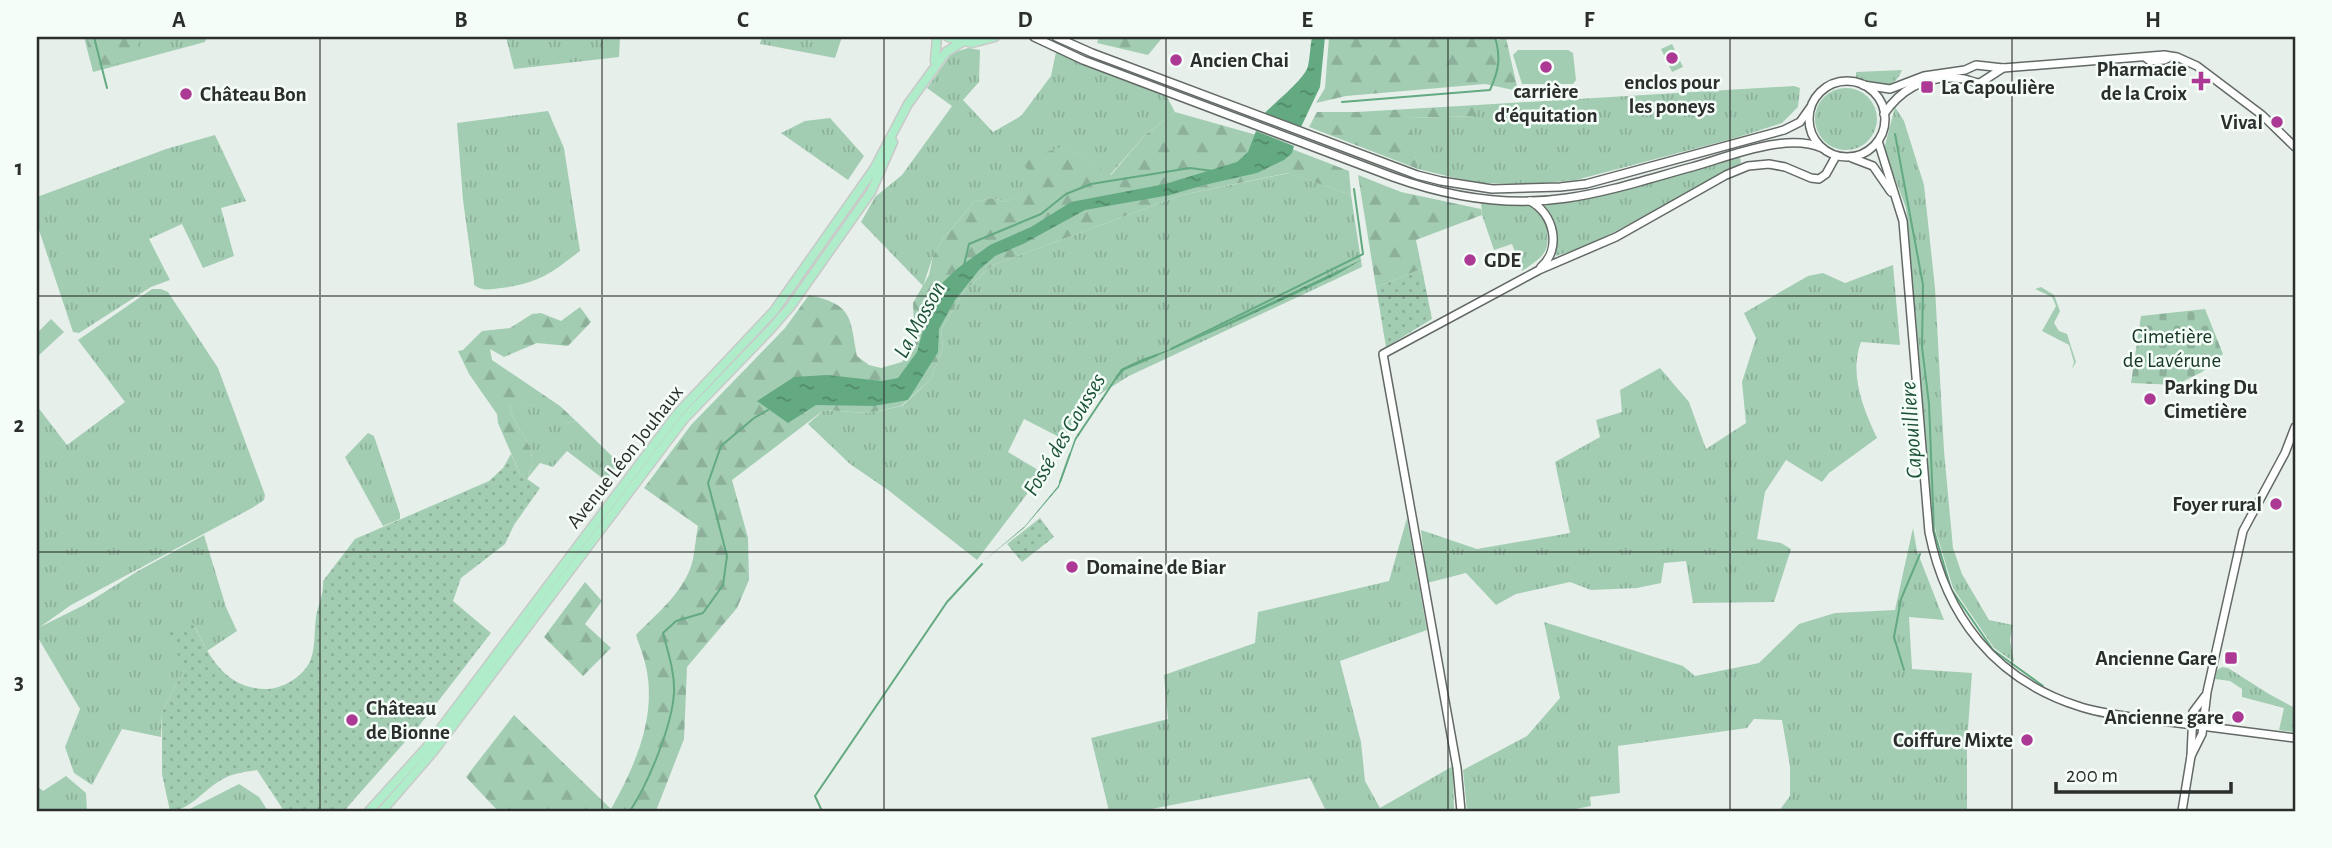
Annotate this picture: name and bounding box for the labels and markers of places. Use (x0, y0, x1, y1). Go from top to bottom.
place label: Ancien Chai (1190, 50, 1289, 71)
marker: enclos pour les poneys (1664, 50, 1680, 66)
marker: Ancien Chai (1168, 52, 1184, 68)
marker: carrière d'équitation (1538, 59, 1554, 75)
place label: Pharmacie de la Croix (2096, 59, 2187, 104)
place label: enclos pour les poneys (1624, 72, 1720, 117)
marker: Pharmacie de la Croix (2193, 73, 2209, 89)
place label: La Capoulière (1941, 77, 2055, 98)
marker: La Capoulière (1919, 79, 1935, 95)
place label: carrière d'équitation (1494, 81, 1598, 126)
place label: Château Bon (200, 84, 307, 105)
marker: Château Bon (178, 86, 194, 102)
place label: Vival (2220, 112, 2263, 133)
marker: Vival (2269, 114, 2285, 130)
place label: GDE (1484, 250, 1521, 271)
marker: GDE (1462, 252, 1478, 268)
place label: Parking Du Cimetière (2164, 377, 2258, 422)
marker: Parking Du Cimetière (2142, 391, 2158, 407)
place label: Foyer rural (2172, 494, 2262, 515)
marker: Foyer rural (2268, 496, 2284, 512)
place label: Domaine de Biar (1086, 557, 1226, 578)
marker: Domaine de Biar (1064, 559, 1080, 575)
place label: Ancienne Gare (2095, 648, 2217, 669)
marker: Ancienne Gare (2223, 650, 2239, 666)
place label: Château de Bionne (366, 698, 450, 743)
place label: Ancienne gare (2104, 707, 2224, 728)
marker: Ancienne gare (2230, 709, 2246, 725)
marker: Château de Bionne (344, 712, 360, 728)
place label: Coiffure Mixte (1893, 730, 2013, 751)
marker: Coiffure Mixte (2019, 732, 2035, 748)

